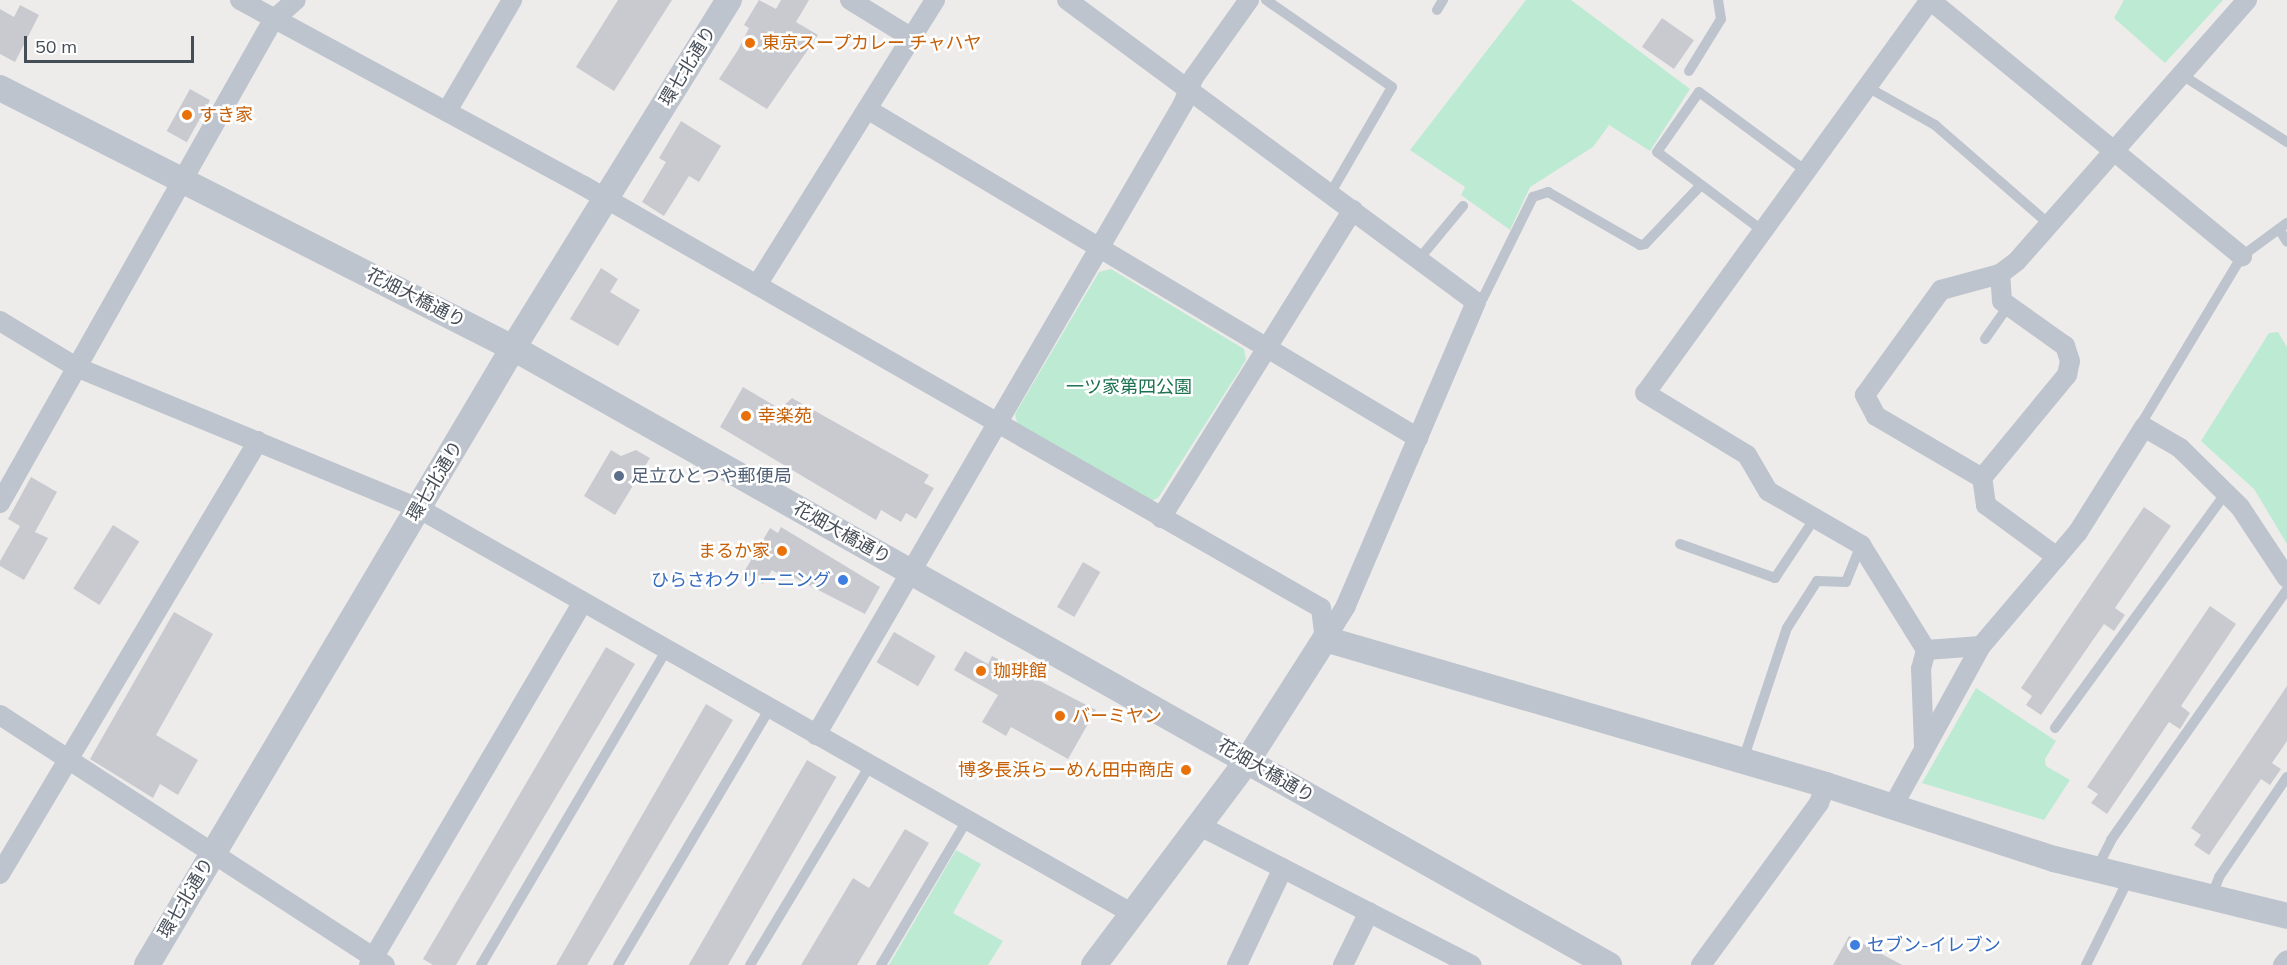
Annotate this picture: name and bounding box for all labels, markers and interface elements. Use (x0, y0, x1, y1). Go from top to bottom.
street label: 環七北通り (655, 22, 721, 110)
scale bar (27, 24, 196, 62)
place label: 東京スープカレー チャハヤ (762, 32, 983, 54)
text: 50 m (35, 35, 77, 58)
marker: 東京スープカレー チャハヤ (743, 36, 757, 50)
place label: すき家 (199, 104, 253, 126)
marker: すき家 (180, 108, 194, 122)
street label: 花畑大橋通り (363, 264, 469, 332)
park label: 一ツ家第四公園 (1066, 376, 1192, 398)
place label: 幸楽苑 (758, 405, 812, 427)
marker: 幸楽苑 (739, 409, 753, 423)
street label: 環七北通り (403, 437, 467, 525)
place label: 足立ひとつや郵便局 (631, 465, 793, 487)
marker: 足立ひとつや郵便局 (612, 469, 626, 483)
street label: 花畑大橋通り (790, 497, 894, 569)
place label: まるか家 (698, 540, 770, 562)
marker: まるか家 (775, 544, 789, 558)
place label: ひらさわクリーニング (651, 569, 831, 591)
marker: ひらさわクリーニング (836, 573, 850, 587)
place label: 珈琲館 (993, 660, 1047, 682)
marker: 珈琲館 (974, 664, 988, 678)
place label: バーミヤン (1072, 705, 1162, 727)
marker: バーミヤン (1053, 709, 1067, 723)
street label: 花畑大橋通り (1214, 735, 1318, 807)
place label: 博多長浜らーめん田中商店 (958, 759, 1174, 781)
marker: 博多長浜らーめん田中商店 (1179, 763, 1193, 777)
street label: 環七北通り (154, 854, 218, 942)
place label: セブン-イレブン (1867, 934, 2001, 956)
marker: セブン-イレブン (1848, 938, 1862, 952)

